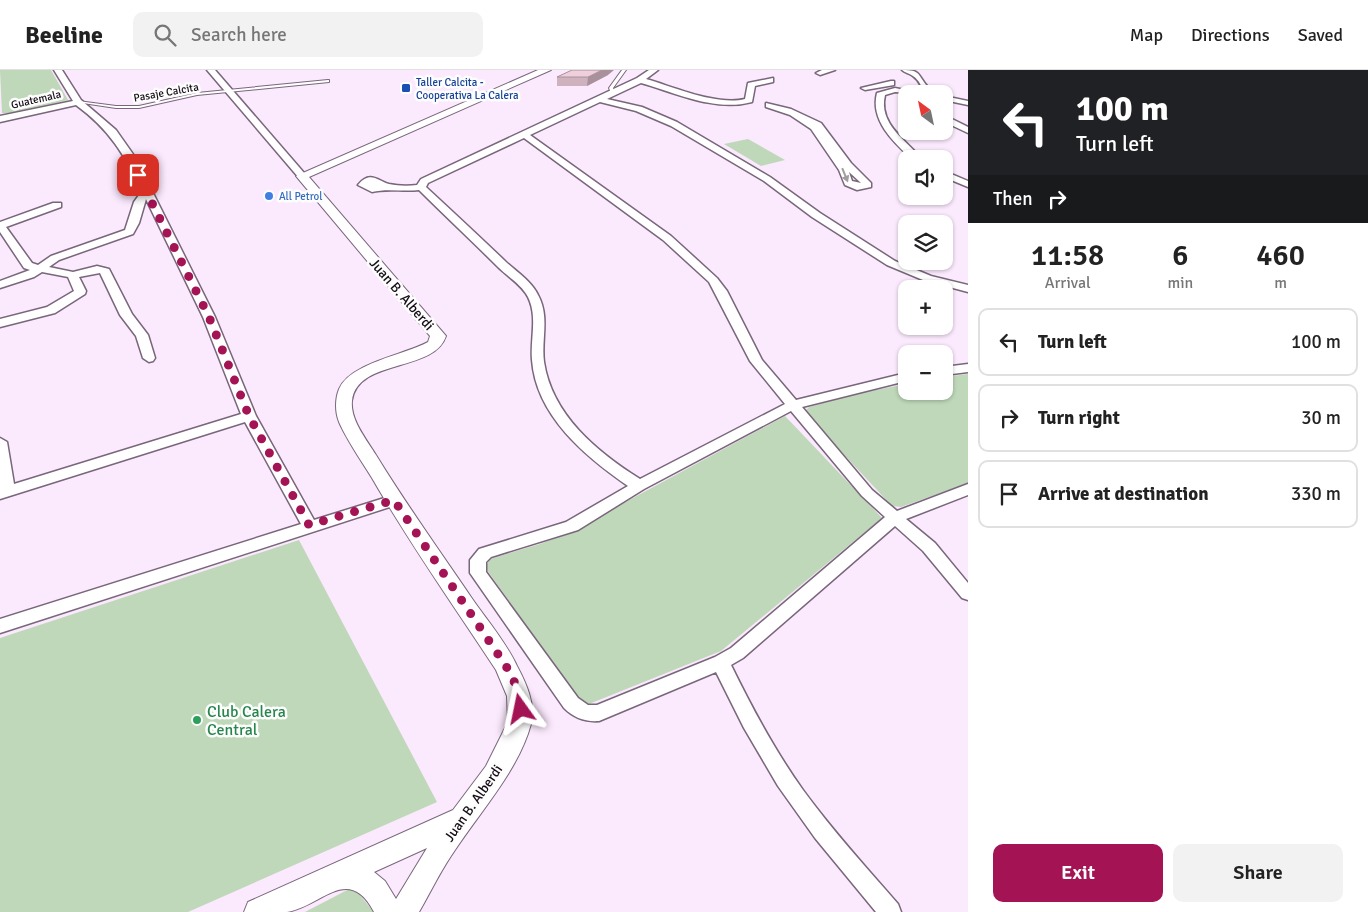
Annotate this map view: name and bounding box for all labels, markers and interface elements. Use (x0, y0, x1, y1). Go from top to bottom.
search box (133, 12, 483, 57)
text: Beeline (25, 20, 103, 50)
icon: search (151, 21, 179, 49)
text: Search here (191, 23, 287, 47)
text: Map (1130, 24, 1163, 46)
text: Directions (1191, 24, 1270, 46)
text: Saved (1298, 24, 1343, 46)
place label: Taller Calcita - Cooperativa La Calera (416, 76, 519, 102)
street label: Pasaje Calcita (133, 80, 200, 105)
marker: Taller Calcita - Cooperativa La Calera (400, 82, 412, 94)
north arrow (898, 85, 952, 140)
map controls (898, 85, 953, 400)
street label: Guatemala (10, 87, 63, 112)
text: 100 m (1076, 87, 1169, 130)
icon: left (993, 90, 1058, 155)
text: Turn left (1076, 130, 1154, 157)
button: sound (898, 150, 953, 205)
pin (117, 154, 159, 196)
icon: arrive (124, 161, 152, 189)
one-way arrow (842, 168, 850, 182)
icon: right (1043, 185, 1071, 213)
text: Then (993, 187, 1033, 211)
marker: All Petrol (263, 190, 275, 202)
place label: All Petrol (279, 190, 322, 203)
button: layers (898, 215, 953, 270)
text: 11:58 (1031, 237, 1104, 274)
text: 6 (1172, 237, 1188, 274)
text: 460 (1256, 237, 1305, 274)
street label: Juan B. Alberdi (366, 255, 438, 334)
text: Arrival (1045, 273, 1091, 293)
text: min (1167, 273, 1193, 293)
text: m (1274, 273, 1287, 293)
button: + (898, 280, 953, 335)
icon: left (995, 328, 1023, 356)
text: Turn left (1038, 330, 1107, 354)
text: 100 m (1291, 330, 1341, 354)
button: − (898, 345, 953, 400)
icon: right (995, 404, 1023, 432)
text: Turn right (1038, 406, 1120, 430)
text: 30 m (1301, 406, 1341, 430)
icon: arrive (995, 480, 1023, 508)
text: Arrive at destination (1038, 482, 1209, 506)
text: 330 m (1291, 482, 1341, 506)
position arrow (494, 682, 546, 734)
place label: Club Calera Central (207, 702, 286, 740)
marker: Club Calera Central (191, 714, 203, 726)
street label: Juan B. Alberdi (441, 762, 506, 845)
button: Exit (993, 844, 1163, 902)
button: Share (1173, 844, 1343, 902)

